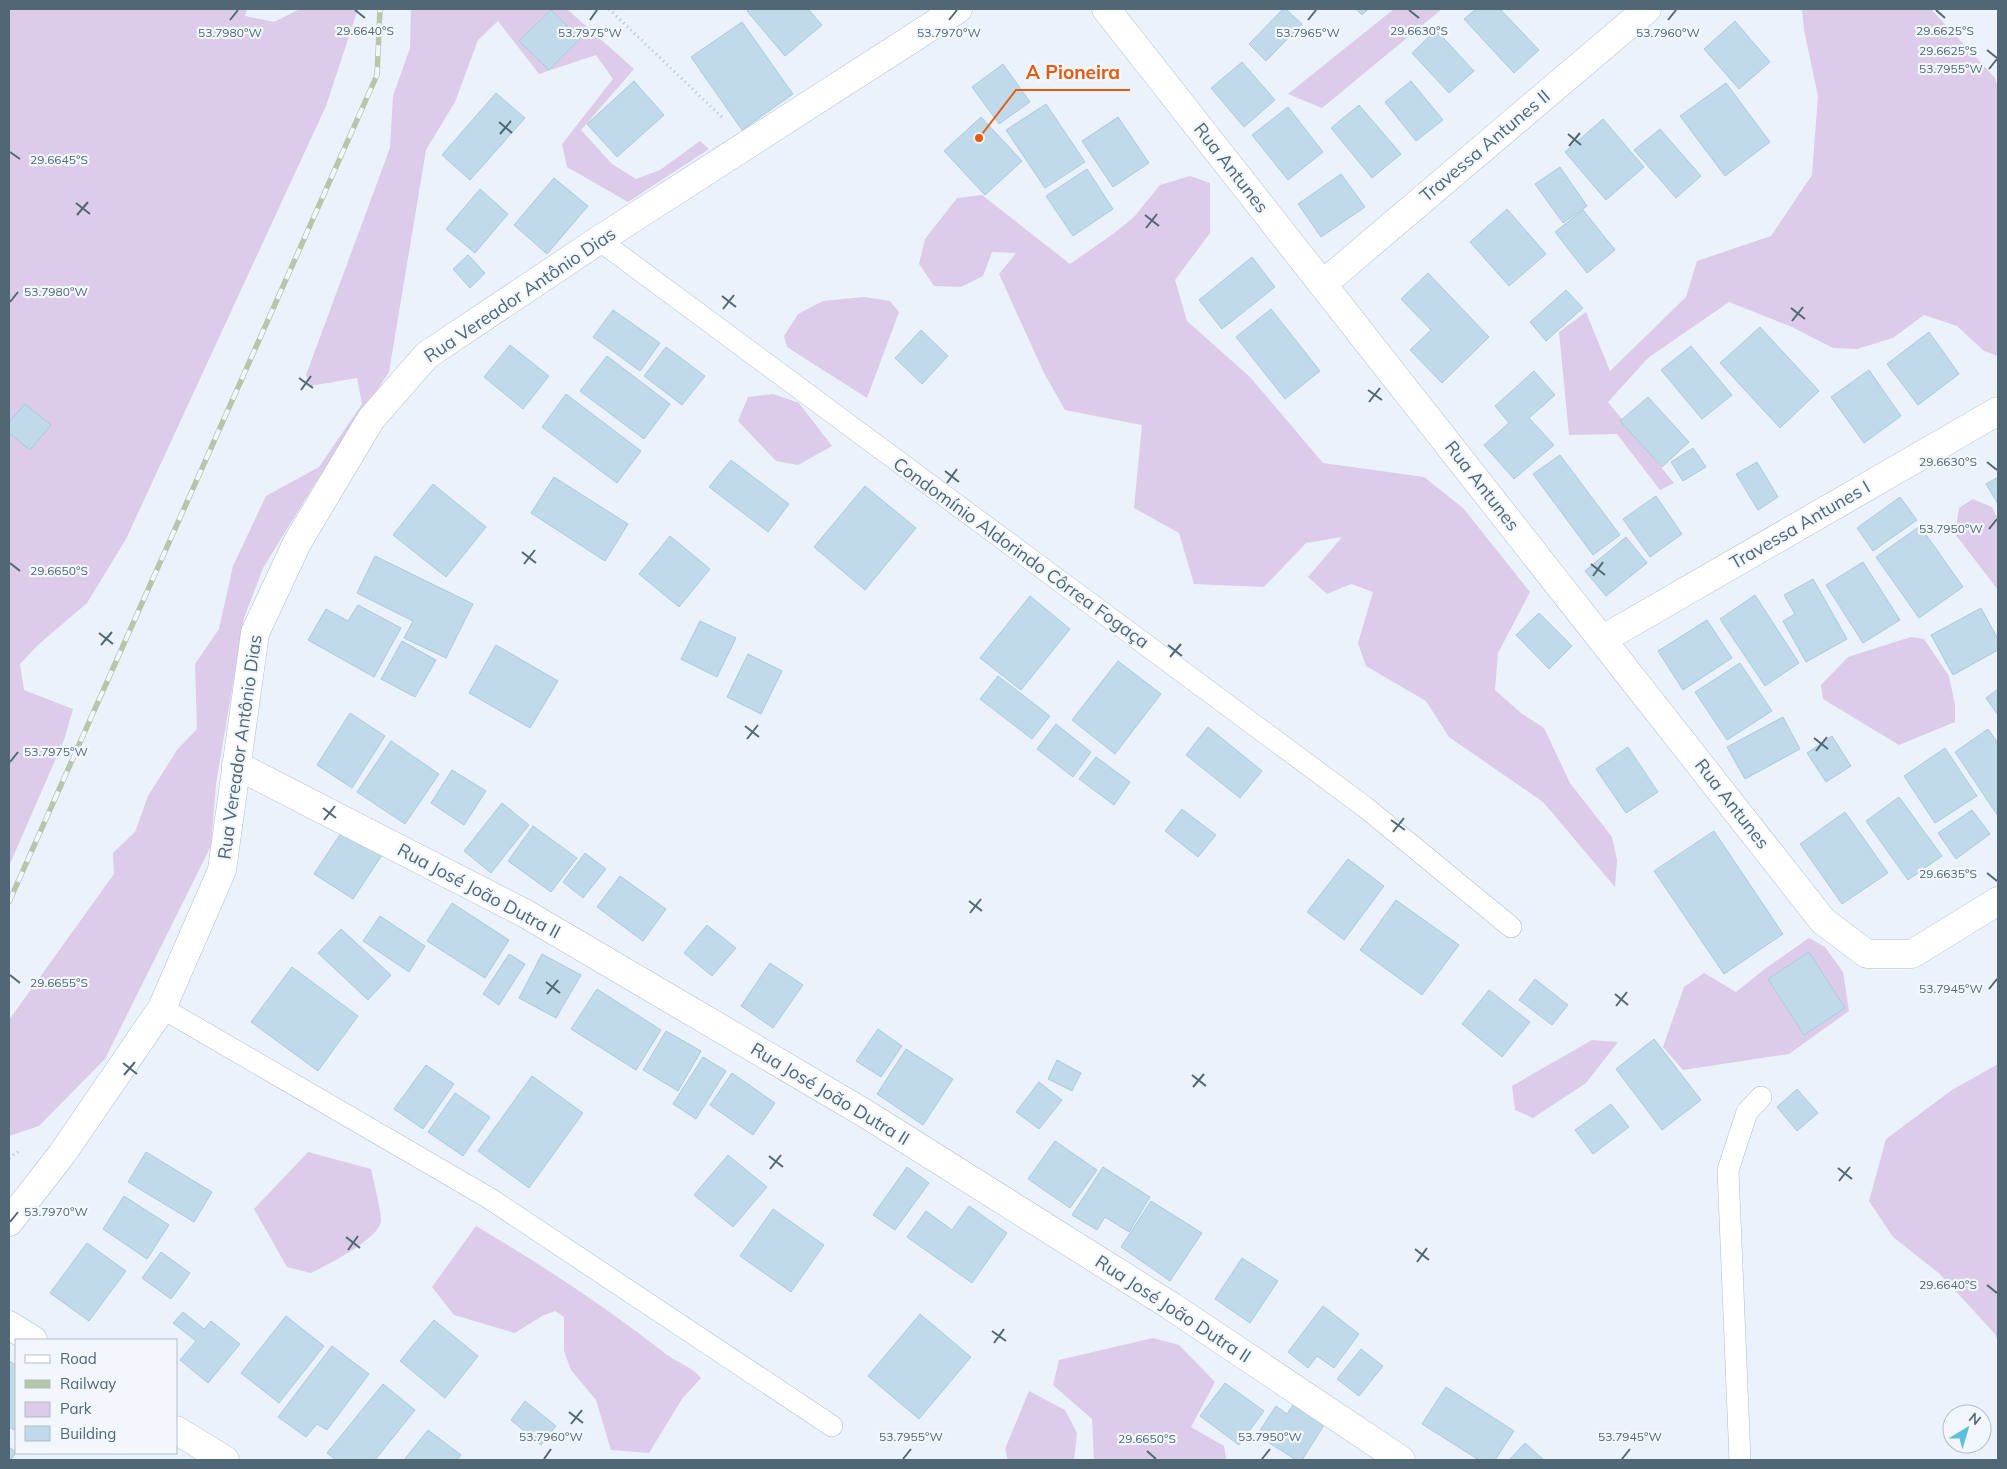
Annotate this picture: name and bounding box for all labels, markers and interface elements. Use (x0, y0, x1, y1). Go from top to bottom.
text: 29.6640°S (336, 23, 394, 38)
text: 29.6630°S (1390, 23, 1448, 38)
text: 29.6625°S (1916, 23, 1974, 38)
text: 53.7980°W (198, 25, 262, 40)
text: 53.7975°W (558, 25, 622, 40)
text: 53.7970°W (917, 25, 981, 40)
text: 53.7965°W (1276, 25, 1340, 40)
text: 53.7960°W (1636, 25, 1700, 40)
text: 29.6625°S (1919, 43, 1977, 58)
callout: A Pioneira (1016, 56, 1130, 90)
text: A Pioneira (1026, 60, 1120, 84)
text: 53.7955°W (1919, 61, 1983, 76)
street label: Travessa Antunes II (1415, 84, 1554, 207)
street label: Rua Antunes (1189, 118, 1274, 217)
text: 29.6645°S (30, 152, 88, 167)
street label: Rua Vereador Antônio Dias (419, 222, 620, 367)
text: 53.7980°W (24, 284, 88, 299)
street label: Rua Antunes (1440, 436, 1525, 535)
street label: Condomínio Aldorindo Côrrea Fogaça (889, 452, 1154, 653)
text: 29.6630°S (1919, 454, 1977, 469)
street label: Travessa Antunes I (1725, 475, 1874, 574)
text: 53.7950°W (1919, 521, 1983, 536)
text: 29.6650°S (30, 563, 88, 578)
street label: Rua Vereador Antônio Dias (212, 633, 267, 861)
text: 53.7975°W (24, 744, 88, 759)
street label: Rua Antunes (1690, 754, 1775, 853)
street label: Rua José João Dutra II (394, 838, 565, 943)
text: 29.6635°S (1919, 866, 1977, 881)
text: 29.6655°S (30, 975, 88, 990)
text: 53.7945°W (1919, 981, 1983, 996)
street label: Rua José João Dutra II (747, 1037, 914, 1150)
text: 53.7970°W (24, 1204, 88, 1219)
street label: Rua José João Dutra II (1091, 1250, 1256, 1368)
text: 29.6640°S (1919, 1277, 1977, 1292)
legend (15, 1339, 178, 1454)
text: Road (60, 1349, 97, 1368)
text: Railway (60, 1374, 116, 1393)
text: Park (60, 1399, 92, 1418)
north arrow (1942, 1404, 1992, 1454)
text: N (1965, 1408, 1985, 1429)
text: Building (60, 1424, 116, 1443)
text: 53.7960°W (519, 1429, 583, 1444)
text: 53.7955°W (879, 1429, 943, 1444)
text: 53.7950°W (1238, 1429, 1302, 1444)
text: 53.7945°W (1598, 1429, 1662, 1444)
text: 29.6650°S (1118, 1431, 1176, 1446)

